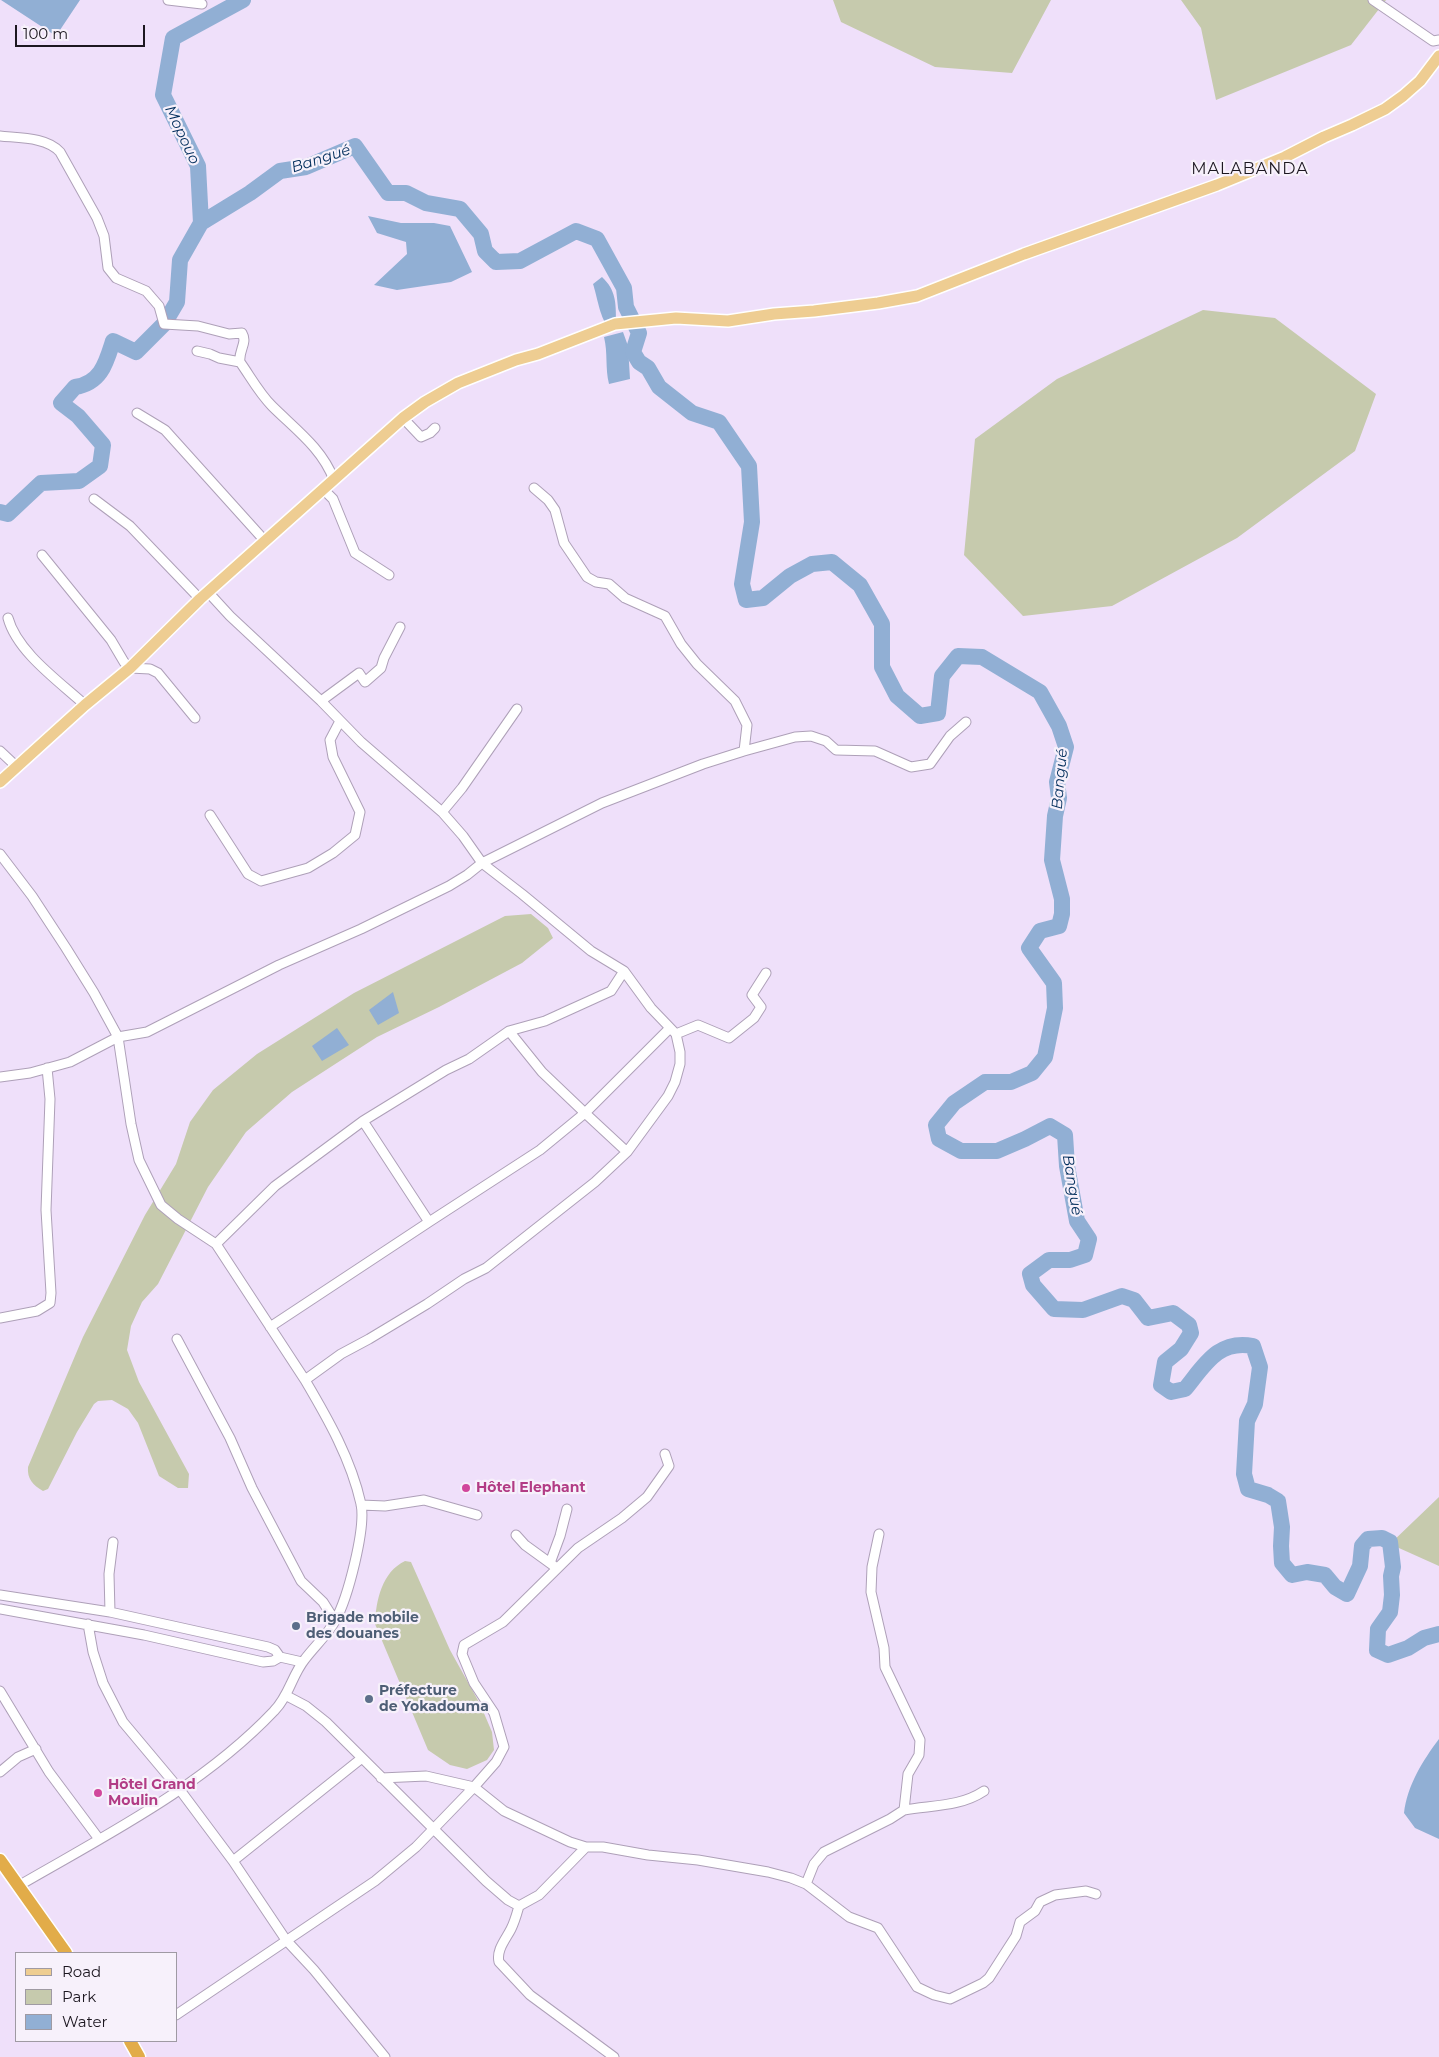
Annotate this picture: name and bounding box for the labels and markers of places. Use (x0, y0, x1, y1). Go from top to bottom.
place label: Hôtel Elephant (476, 1480, 586, 1496)
marker: Hôtel Elephant (460, 1482, 472, 1494)
place label: Brigade mobile des douanes (306, 1610, 419, 1642)
marker: Brigade mobile des douanes (290, 1620, 302, 1632)
place label: Préfecture de Yokadouma (379, 1683, 489, 1715)
marker: Préfecture de Yokadouma (363, 1693, 375, 1705)
place label: Hôtel Grand Moulin (108, 1777, 196, 1810)
marker: Hôtel Grand Moulin (92, 1787, 104, 1799)

